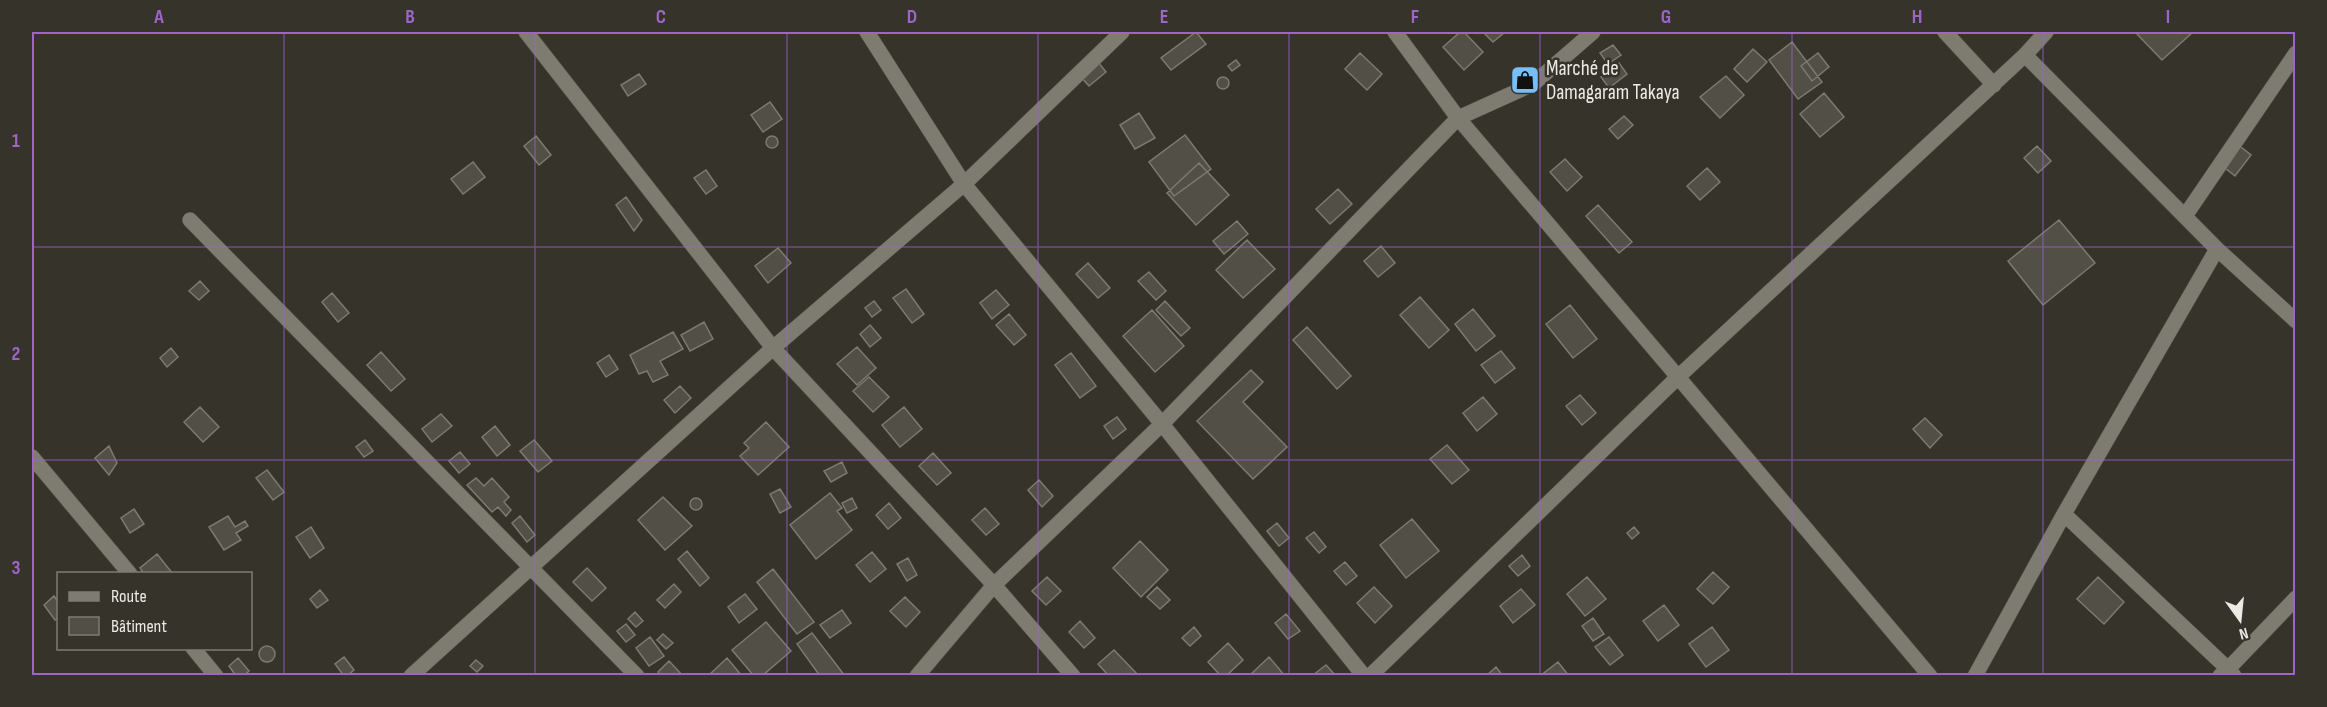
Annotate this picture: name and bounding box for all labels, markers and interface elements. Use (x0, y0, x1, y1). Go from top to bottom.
text: A (153, 5, 164, 29)
text: B (405, 5, 415, 29)
text: C (656, 5, 666, 29)
text: D (907, 5, 917, 29)
text: E (1160, 5, 1168, 29)
text: F (1411, 5, 1419, 29)
text: G (1661, 5, 1671, 29)
text: H (1912, 5, 1922, 29)
text: I (2166, 5, 2170, 29)
place label: Marché de Damagaram Takaya (1546, 56, 1680, 105)
shop icon: Marché de Damagaram Takaya (1509, 64, 1541, 96)
text: 1 (12, 129, 20, 153)
text: 2 (12, 342, 20, 366)
text: 3 (12, 556, 21, 580)
legend (57, 572, 252, 650)
text: Route (111, 586, 147, 607)
north arrow (2210, 590, 2270, 650)
text: Bâtiment (111, 616, 167, 637)
text: N (2237, 623, 2250, 643)

